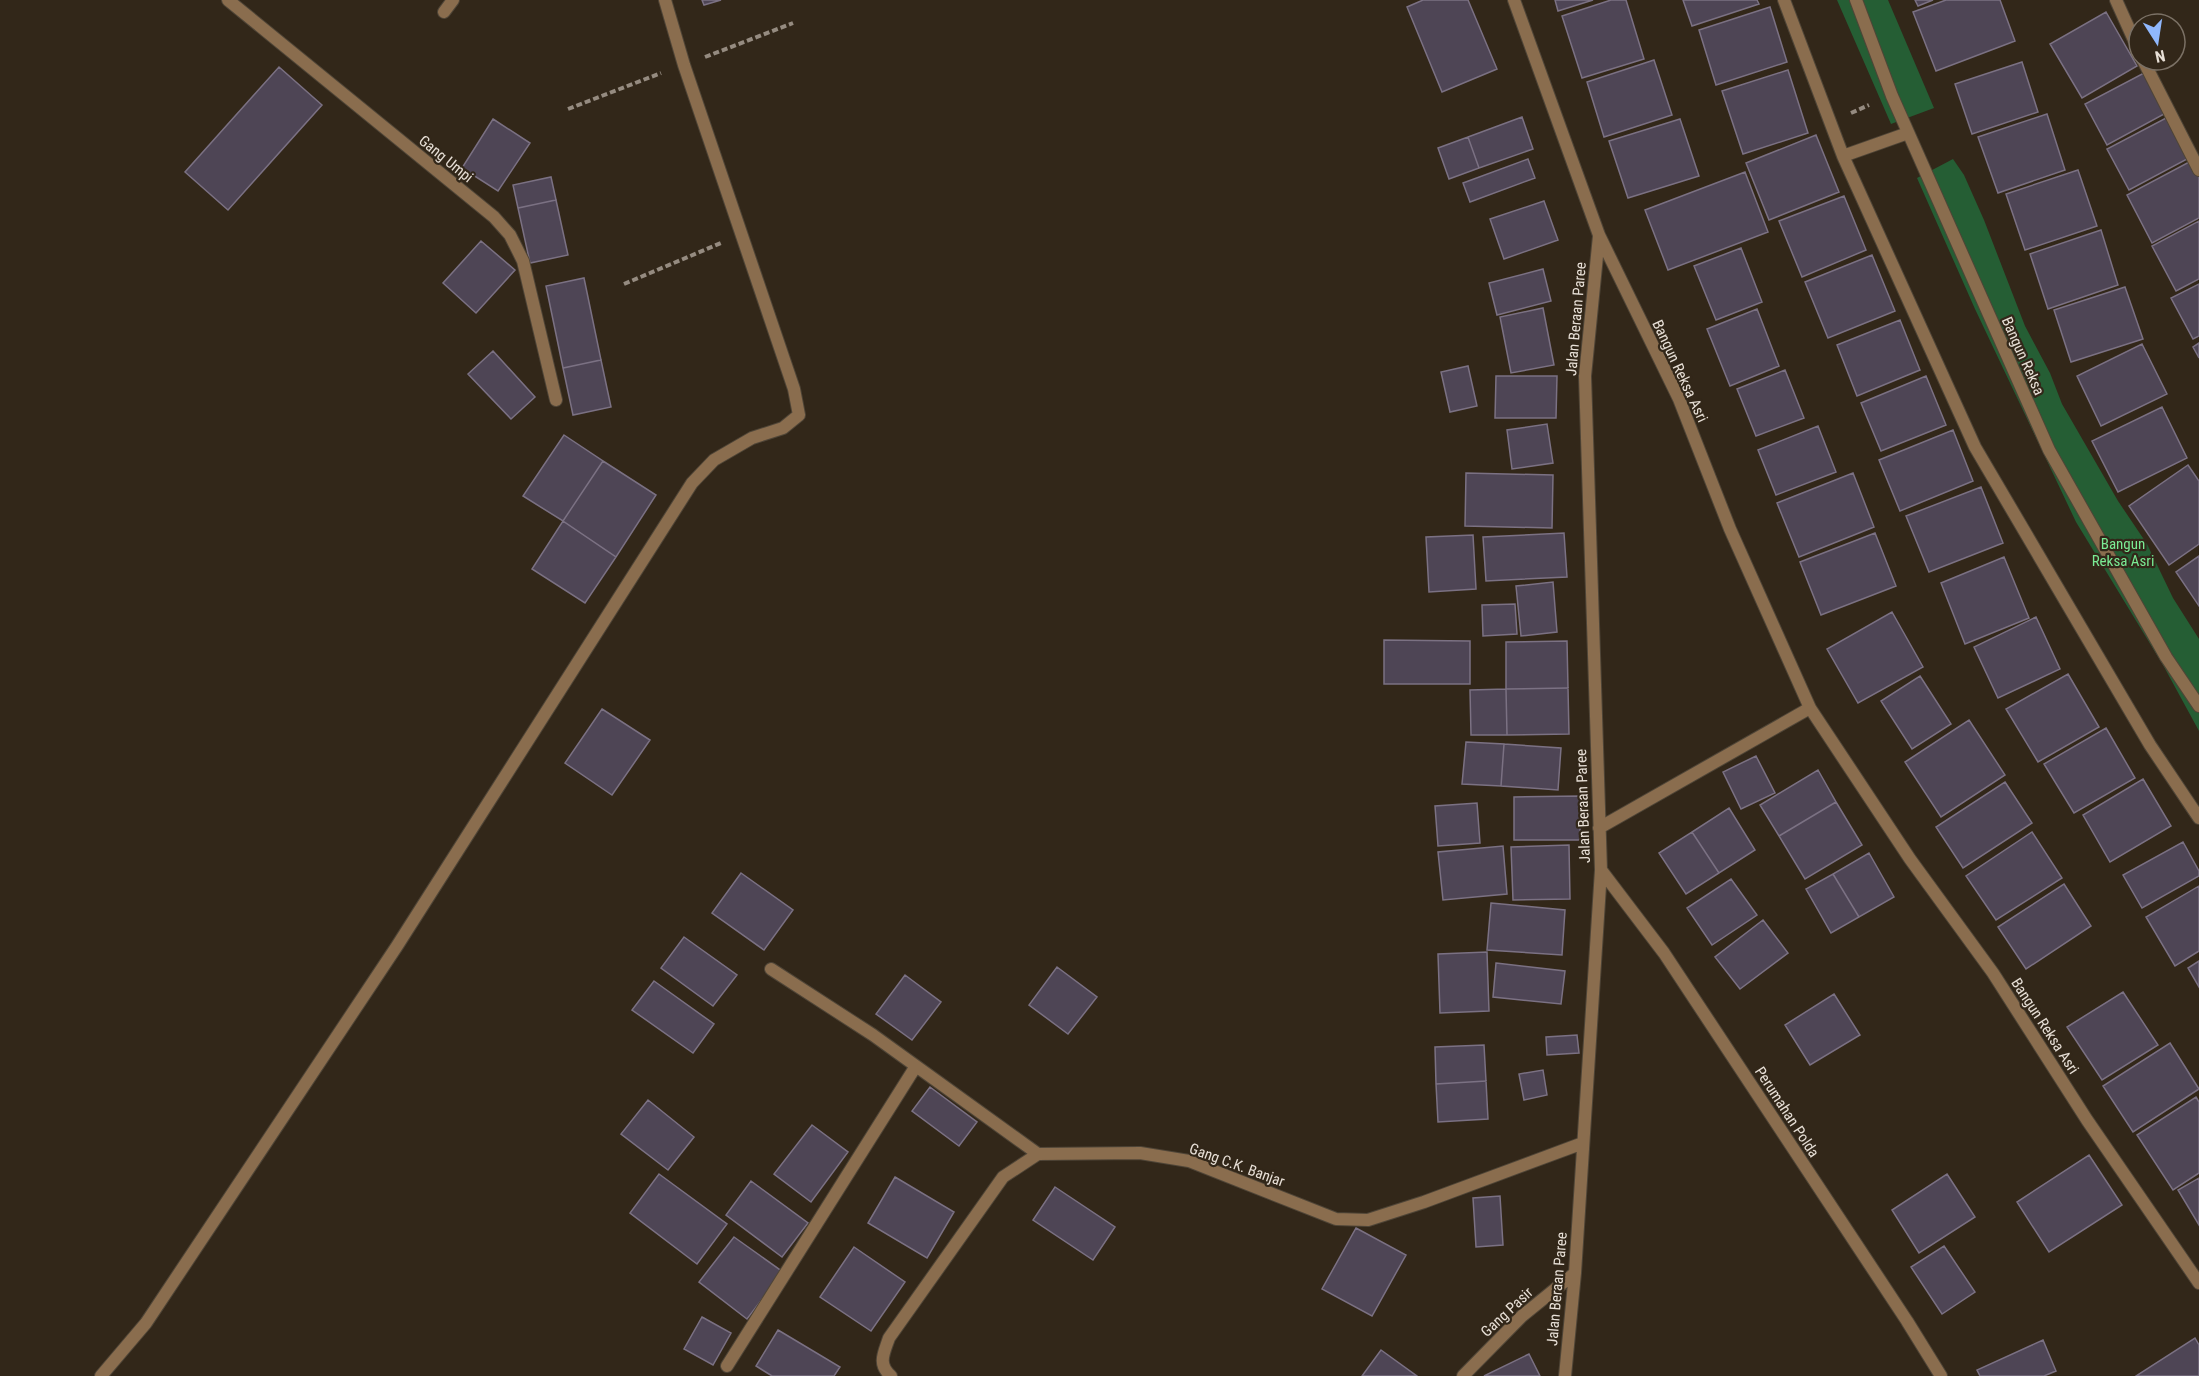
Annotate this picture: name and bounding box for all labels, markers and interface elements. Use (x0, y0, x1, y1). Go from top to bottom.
north arrow (2127, 12, 2187, 72)
text: N (2153, 46, 2167, 66)
street label: Gang Umpi (415, 132, 477, 186)
street label: Jalan Beraan Paree (1562, 261, 1590, 377)
street label: Bangun Reksa (1998, 314, 2048, 398)
street label: Bangun Reksa Asri (1648, 317, 1712, 425)
park label: Bangun Reksa Asri (2092, 535, 2154, 570)
street label: Jalan Beraan Paree (1572, 749, 1594, 863)
street label: Bangun Reksa Asri (2007, 975, 2083, 1077)
street label: Perumahan Polda (1751, 1063, 1823, 1161)
street label: Gang C.K. Banjar (1187, 1139, 1287, 1191)
street label: Jalan Beraan Paree (1543, 1231, 1571, 1347)
street label: Gang Pasir (1477, 1283, 1537, 1341)

